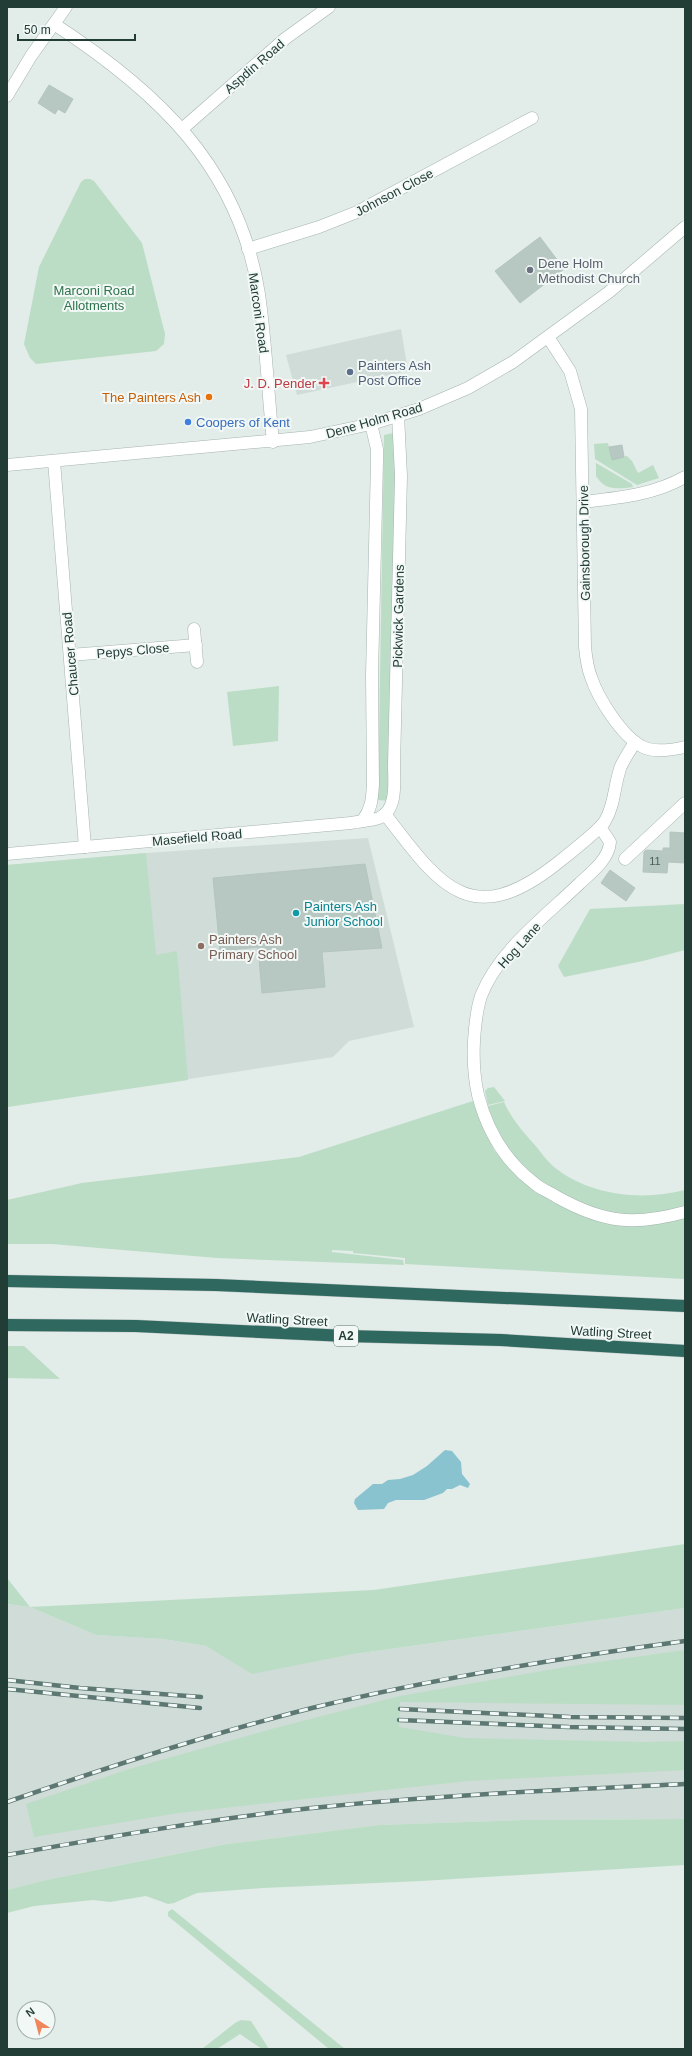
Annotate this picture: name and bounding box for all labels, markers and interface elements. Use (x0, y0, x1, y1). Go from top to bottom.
scale bar (18, 16, 135, 42)
text: 50 m (24, 23, 51, 37)
street label: Aspdin Road (221, 36, 287, 96)
street label: Johnson Close (353, 166, 436, 219)
place label: Dene Holm Methodist Church (538, 256, 640, 286)
marker: Dene Holm Methodist Church (525, 265, 535, 275)
street label: Marconi Road (245, 272, 272, 354)
park label: Marconi Road Allotments (54, 283, 134, 313)
place label: Painters Ash Post Office (358, 358, 431, 388)
marker: Painters Ash Post Office (345, 367, 355, 377)
place label: J. D. Pender (244, 376, 317, 391)
marker: J. D. Pender (319, 378, 329, 388)
place label: The Painters Ash (102, 390, 201, 405)
marker: The Painters Ash (204, 392, 214, 402)
street label: Dene Holm Road (324, 400, 424, 441)
place label: Coopers of Kent (196, 415, 290, 430)
marker: Coopers of Kent (183, 417, 193, 427)
street label: Gainsborough Drive (576, 485, 593, 601)
street label: Pickwick Gardens (390, 564, 407, 668)
street label: Chaucer Road (59, 612, 82, 696)
street label: Pepys Close (96, 640, 170, 661)
street label: Masefield Road (151, 826, 243, 849)
house number: 11 (649, 855, 661, 867)
place label: Painters Ash Junior School (304, 899, 383, 929)
marker: Painters Ash Junior School (291, 908, 301, 918)
street label: Hog Lane (495, 919, 544, 971)
place label: Painters Ash Primary School (209, 932, 297, 962)
marker: Painters Ash Primary School (196, 941, 206, 951)
street label: Watling Street (246, 1310, 328, 1329)
street label: Watling Street (570, 1323, 652, 1342)
road number: A2 (334, 1326, 358, 1346)
north arrow (16, 2000, 56, 2040)
text: N (23, 2005, 37, 2019)

